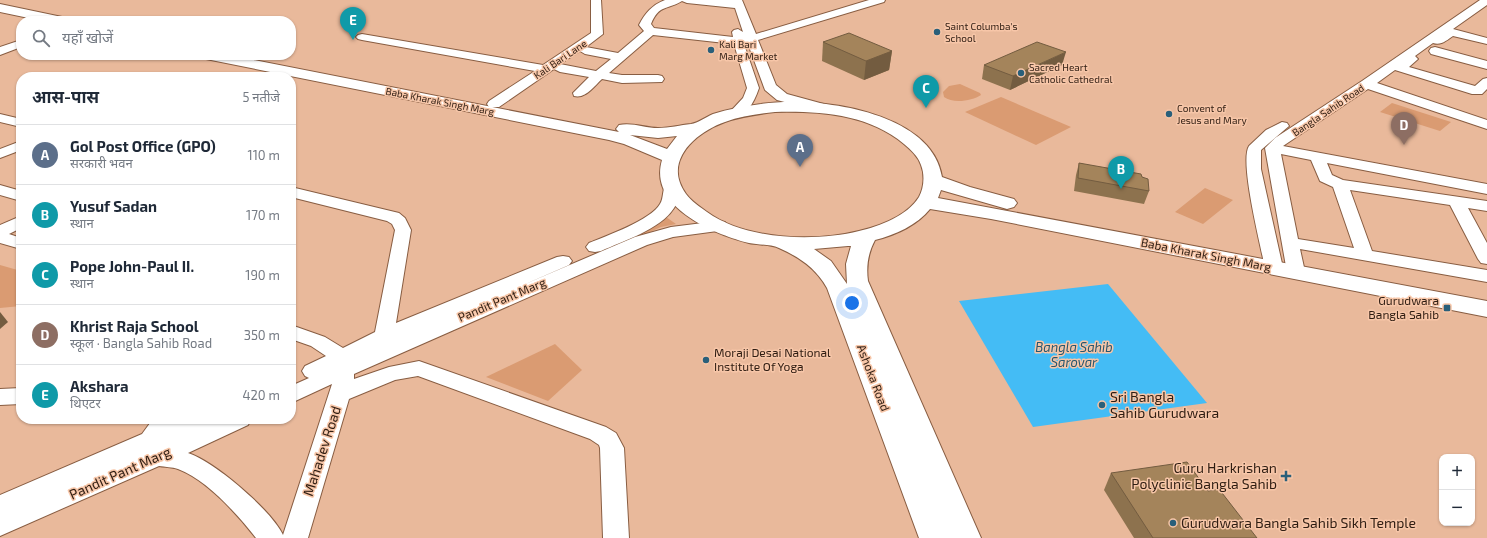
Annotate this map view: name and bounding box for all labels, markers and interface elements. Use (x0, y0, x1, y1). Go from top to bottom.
pin: E (340, 7, 366, 40)
search box (16, 16, 296, 60)
place label: Saint Columba's School (945, 20, 1018, 44)
icon: search (30, 27, 52, 49)
marker: Saint Columba's School (932, 27, 942, 37)
text: यहाँ खोजें (62, 28, 113, 46)
street label: Kali Bari Lane (531, 37, 589, 81)
place label: Kali Bari Marg Market (719, 38, 778, 62)
marker: Kali Bari Marg Market (706, 45, 716, 55)
place label: Sacred Heart Catholic Cathedral (1029, 61, 1112, 85)
marker: Sacred Heart Catholic Cathedral (1016, 68, 1026, 78)
pin: C (913, 75, 939, 108)
street label: Bangla Sahib Road (1290, 82, 1366, 138)
street label: Baba Kharak Singh Marg (385, 85, 496, 117)
text: आस-पास (32, 86, 99, 106)
text: 5 नतीजे (242, 89, 280, 105)
place label: Convent of Jesus and Mary (1177, 102, 1247, 126)
marker: Convent of Jesus and Mary (1164, 109, 1174, 119)
pin: D (1391, 112, 1417, 145)
pin: A (787, 134, 813, 167)
text: Gol Post Office (GPO) (70, 137, 216, 155)
text: A (41, 147, 49, 163)
text: 110 m (248, 147, 280, 163)
text: सरकारी भवन (70, 155, 133, 171)
pin: B (1108, 156, 1134, 189)
text: Yusuf Sadan (70, 197, 157, 215)
text: B (41, 207, 49, 223)
text: 170 m (246, 207, 280, 223)
text: स्थान (70, 215, 94, 231)
street label: Baba Kharak Singh Marg (1140, 235, 1273, 274)
text: Pope John-Paul II. (70, 257, 194, 275)
text: C (41, 267, 49, 283)
text: 190 m (245, 267, 280, 283)
street label: Pandit Pant Marg (456, 274, 548, 324)
text: स्थान (70, 275, 94, 291)
your location (842, 293, 862, 313)
place label: Gurudwara Bangla Sahib (1368, 293, 1439, 321)
marker: Gurudwara Bangla Sahib (1442, 303, 1452, 313)
text: Khrist Raja School (70, 317, 199, 335)
text: D (41, 327, 49, 343)
text: 350 m (244, 327, 280, 343)
text: स्कूल · Bangla Sahib Road (70, 335, 212, 351)
water label: Bangla Sahib Sarovar (1035, 339, 1113, 370)
street label: Ashoka Road (855, 342, 893, 413)
place label: Moraji Desai National Institute Of Yoga (714, 345, 831, 373)
marker: Moraji Desai National Institute Of Yoga (701, 355, 711, 365)
text: Akshara (70, 377, 129, 395)
text: E (41, 387, 49, 403)
text: 420 m (243, 387, 280, 403)
place label: Sri Bangla Sahib Gurudwara (1110, 388, 1219, 421)
text: थिएटर (70, 395, 101, 411)
marker: Sri Bangla Sahib Gurudwara (1097, 400, 1107, 410)
street label: Mahadev Road (299, 404, 344, 498)
street label: Pandit Pant Marg (66, 442, 174, 503)
map controls (1439, 454, 1475, 526)
button: + (1439, 454, 1475, 490)
place label: Guru Harkrishan Polyclinic Bangla Sahib (1131, 459, 1277, 492)
marker: Guru Harkrishan Polyclinic Bangla Sahib (1280, 470, 1292, 482)
button: − (1439, 490, 1475, 526)
place label: Gurudwara Bangla Sahib Sikh Temple (1181, 514, 1416, 531)
marker: Gurudwara Bangla Sahib Sikh Temple (1168, 518, 1178, 528)

